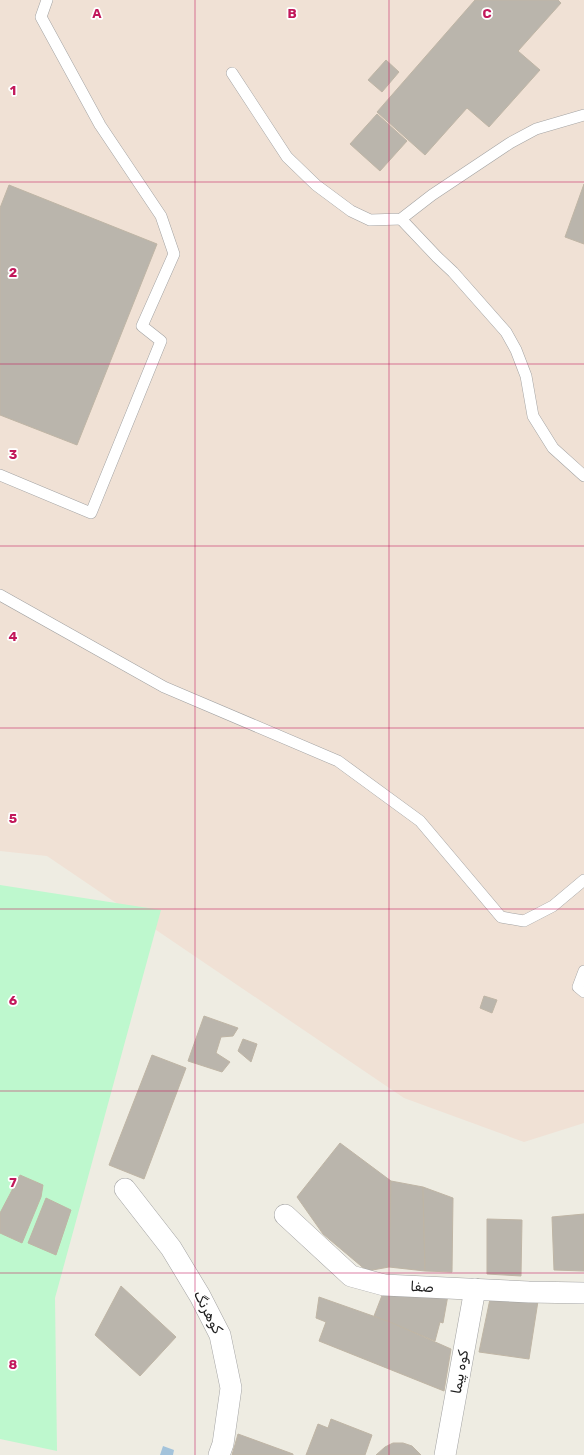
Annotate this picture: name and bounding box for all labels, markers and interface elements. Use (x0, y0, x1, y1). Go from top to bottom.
text: A (92, 6, 102, 21)
text: B (287, 6, 297, 21)
text: C (482, 6, 492, 21)
text: 1 (10, 83, 16, 98)
text: 2 (9, 265, 17, 280)
text: 3 (9, 447, 18, 462)
text: 4 (9, 629, 18, 644)
text: 5 (9, 811, 17, 826)
text: 6 (9, 993, 18, 1008)
text: 7 (9, 1175, 17, 1190)
street label: صفا (410, 1278, 434, 1296)
street label: کوهرنگ (190, 1288, 226, 1337)
street label: کوه پیما (448, 1348, 473, 1395)
text: 8 (9, 1357, 18, 1372)

